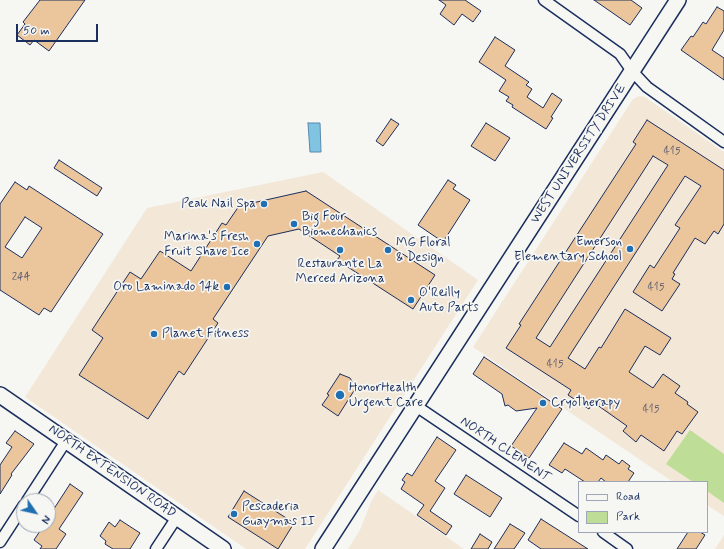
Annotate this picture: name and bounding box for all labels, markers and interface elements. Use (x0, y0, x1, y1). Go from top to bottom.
scale bar (18, 16, 100, 42)
text: 50 m (23, 23, 50, 39)
street label: WEST UNIVERSITY DRIVE (528, 81, 630, 227)
house number: 415 (663, 145, 681, 159)
place label: Peak Nail Spa (181, 196, 256, 212)
marker: Peak Nail Spa (259, 199, 269, 209)
place label: Big Four Biomechanics (302, 209, 377, 240)
marker: Big Four Biomechanics (289, 219, 299, 229)
place label: Marina's Fresh Fruit Shave Ice (164, 229, 249, 260)
place label: Emerson Elementary School (514, 234, 622, 265)
place label: MG Floral & Design (396, 235, 450, 266)
marker: Marina's Fresh Fruit Shave Ice (252, 239, 262, 249)
marker: Emerson Elementary School (625, 244, 635, 254)
marker: Restaurante La Merced Arizona (335, 245, 345, 255)
marker: MG Floral & Design (383, 245, 393, 255)
place label: Restaurante La Merced Arizona (295, 256, 385, 287)
house number: 244 (12, 271, 30, 285)
place label: Oro Laminado 14k (113, 279, 219, 295)
house number: 415 (647, 281, 665, 295)
marker: Oro Laminado 14k (222, 282, 232, 292)
place label: O'Reilly Auto Parts (419, 285, 478, 316)
marker: O'Reilly Auto Parts (406, 295, 416, 305)
place label: Planet Fitness (162, 326, 249, 342)
marker: Planet Fitness (149, 329, 159, 339)
house number: 415 (546, 358, 564, 372)
place label: HonorHealth Urgent Care (349, 380, 423, 411)
marker: HonorHealth Urgent Care (334, 389, 346, 401)
place label: CryoTherapy (551, 395, 620, 411)
marker: CryoTherapy (538, 398, 548, 408)
house number: 415 (642, 403, 660, 417)
street label: NORTH CLEMENT (457, 414, 553, 486)
street label: NORTH EXTENSION ROAD (45, 422, 179, 522)
legend (578, 481, 708, 533)
text: Road (616, 489, 640, 505)
north arrow (16, 493, 56, 533)
place label: Pescaderia Guaymas II (242, 499, 315, 530)
marker: Pescaderia Guaymas II (229, 509, 239, 519)
text: Park (616, 509, 640, 525)

